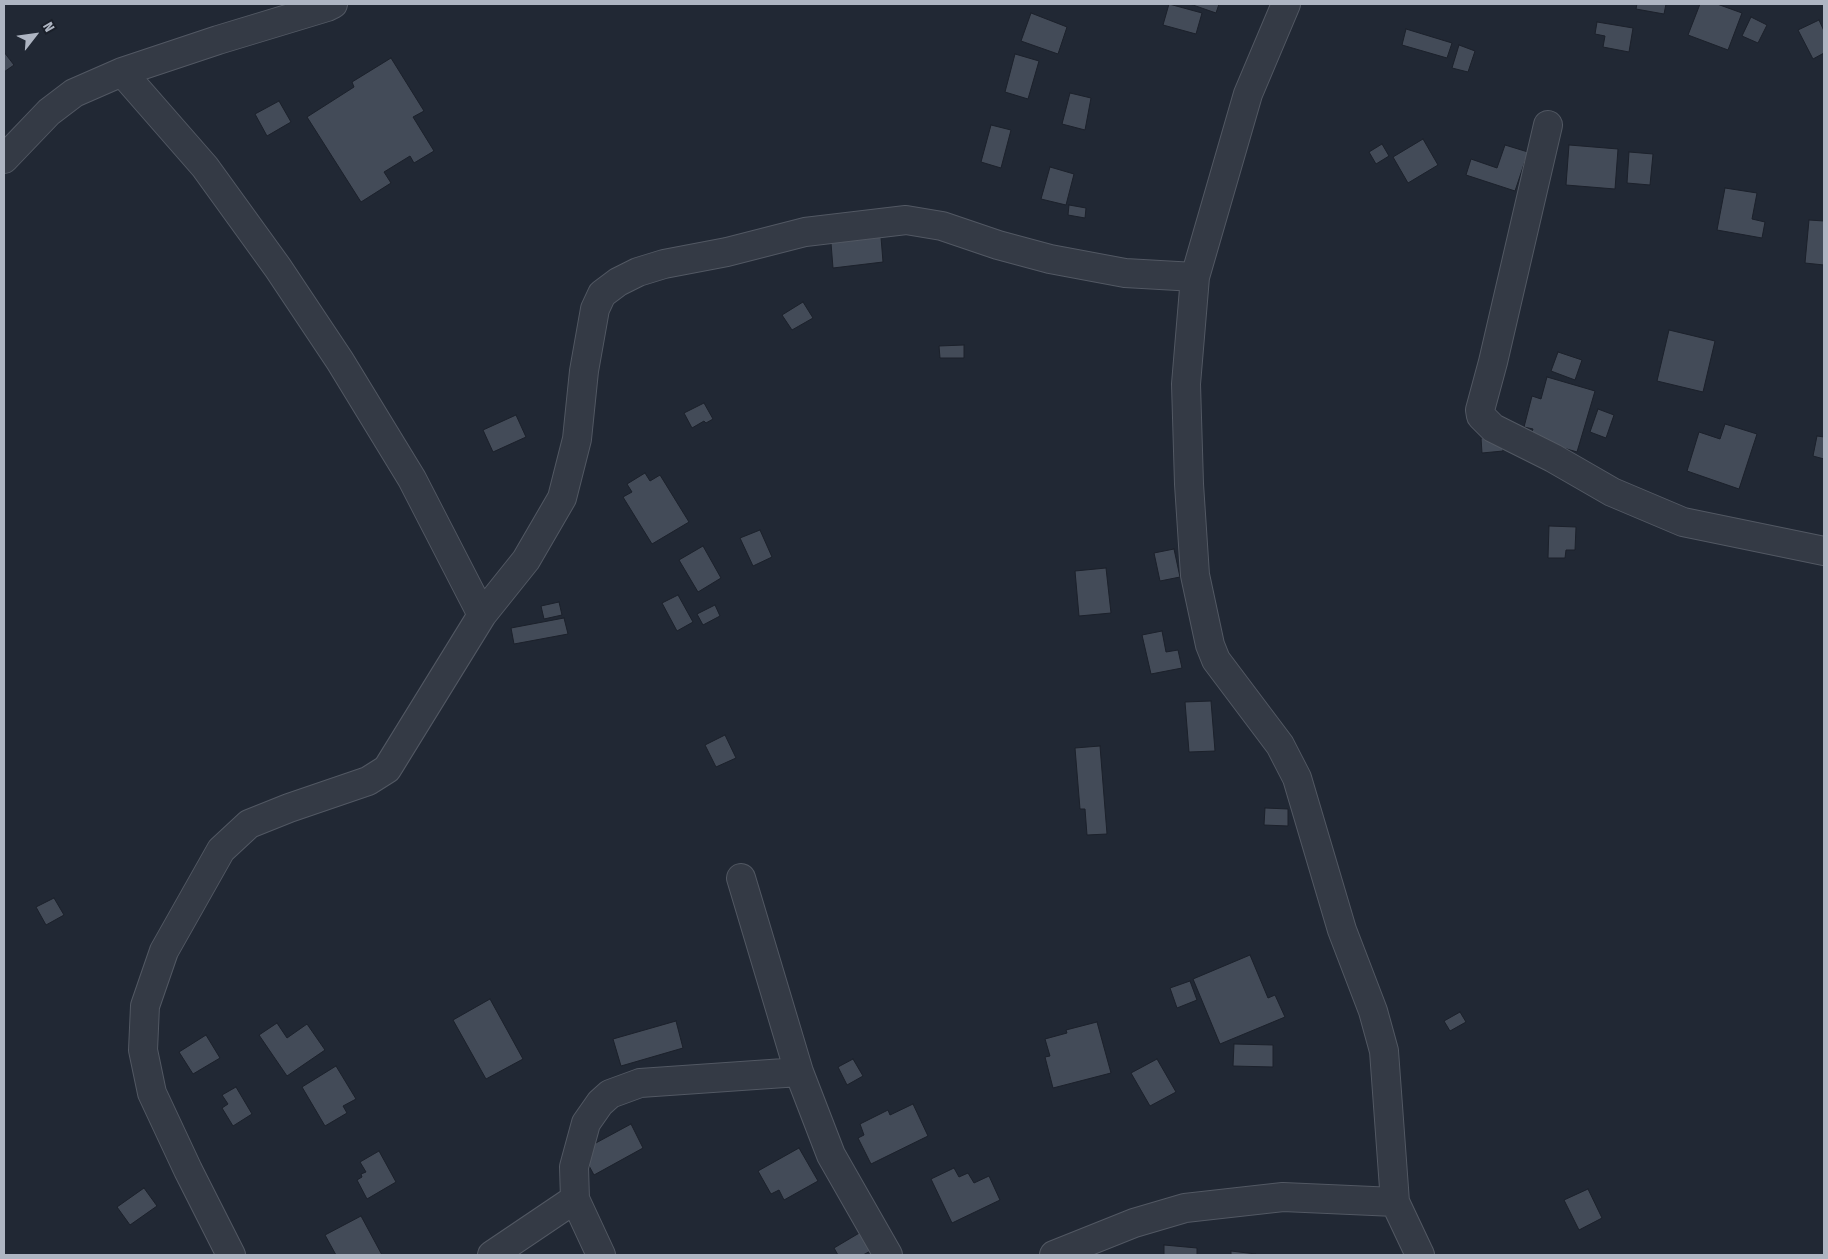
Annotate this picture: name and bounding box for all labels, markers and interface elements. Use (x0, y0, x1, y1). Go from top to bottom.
north arrow (10, 10, 60, 60)
text: N (39, 19, 58, 35)

